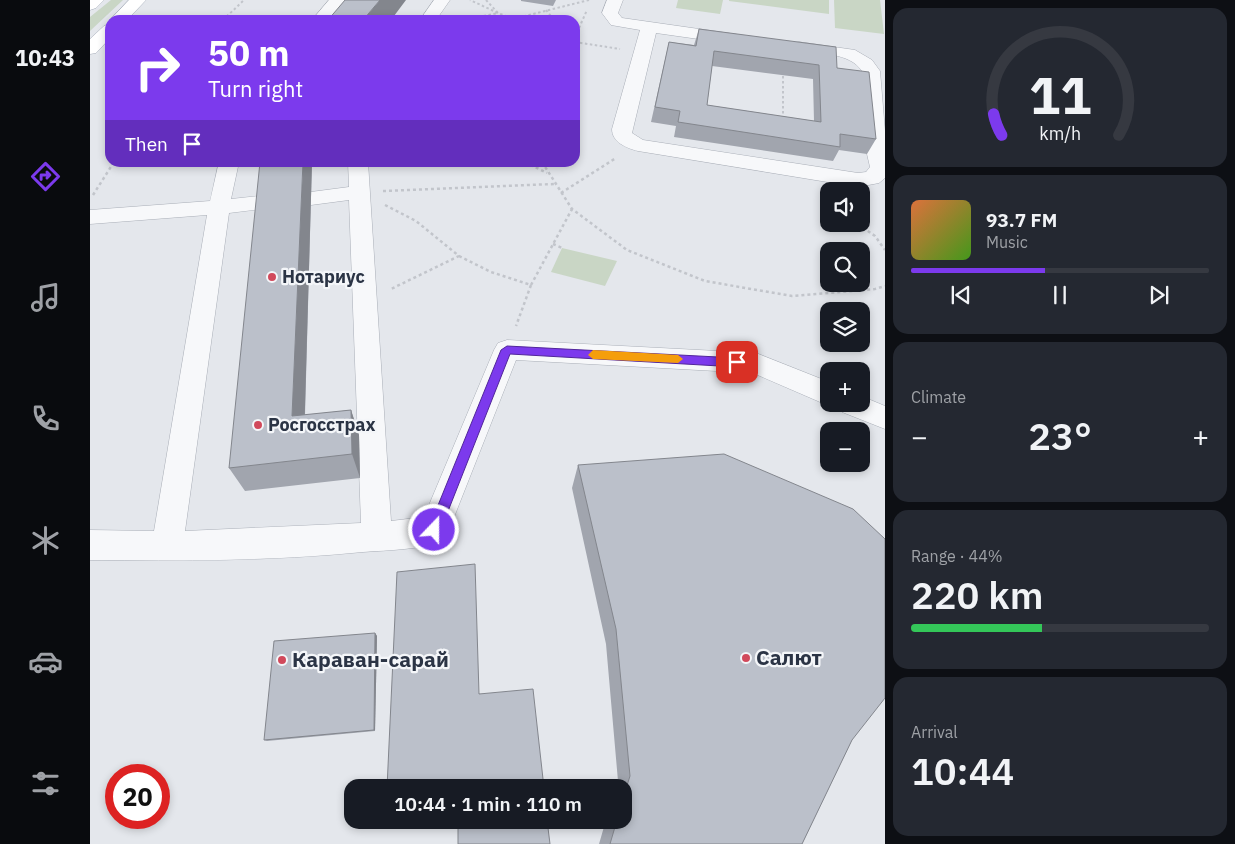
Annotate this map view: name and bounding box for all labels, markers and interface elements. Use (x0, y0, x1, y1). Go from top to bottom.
text: 50 m (208, 30, 290, 76)
icon: right (125, 35, 190, 100)
text: 10:43 (15, 43, 75, 72)
text: 11 (1029, 61, 1091, 128)
text: Turn right (208, 74, 303, 103)
text: km/h (1039, 122, 1081, 145)
icon: arrive (178, 130, 206, 158)
text: Then (125, 132, 168, 156)
icon: directions (28, 159, 63, 194)
map controls (820, 182, 870, 472)
button: sound (820, 182, 870, 232)
text: 93.7 FM (986, 208, 1057, 232)
text: Music (986, 232, 1028, 252)
button: search (820, 242, 870, 292)
place label: Нотариус (282, 265, 365, 288)
marker: Нотариус (266, 271, 278, 283)
icon: music (28, 280, 63, 315)
icon: previous (947, 281, 975, 309)
icon: pause (1046, 281, 1074, 309)
icon: next (1145, 281, 1173, 309)
button: layers (820, 302, 870, 352)
pin (716, 341, 758, 383)
icon: arrive (723, 348, 751, 376)
button: + (820, 362, 870, 412)
text: Climate (911, 387, 966, 407)
icon: phone (28, 401, 63, 436)
text: 23° (1028, 411, 1092, 460)
place label: Росгосстрах (268, 413, 376, 436)
text: − (911, 418, 928, 455)
text: + (1192, 418, 1209, 455)
marker: Росгосстрах (252, 419, 264, 431)
button: − (820, 422, 870, 472)
position arrow (407, 503, 459, 555)
icon: climate (28, 523, 63, 558)
text: Range · 44% (911, 546, 1003, 566)
text: 220 km (911, 570, 1043, 619)
place label: Салют (756, 643, 822, 671)
icon: car (28, 644, 63, 679)
place label: Караван-сарай (292, 645, 449, 673)
marker: Салют (740, 652, 752, 664)
marker: Караван-сарай (276, 654, 288, 666)
text: Arrival (911, 722, 958, 742)
text: 10:44 (911, 746, 1014, 795)
speed limit sign: 20 (105, 764, 170, 829)
icon: filters (28, 766, 63, 801)
text: 10:44 · 1 min · 110 m (394, 792, 582, 816)

